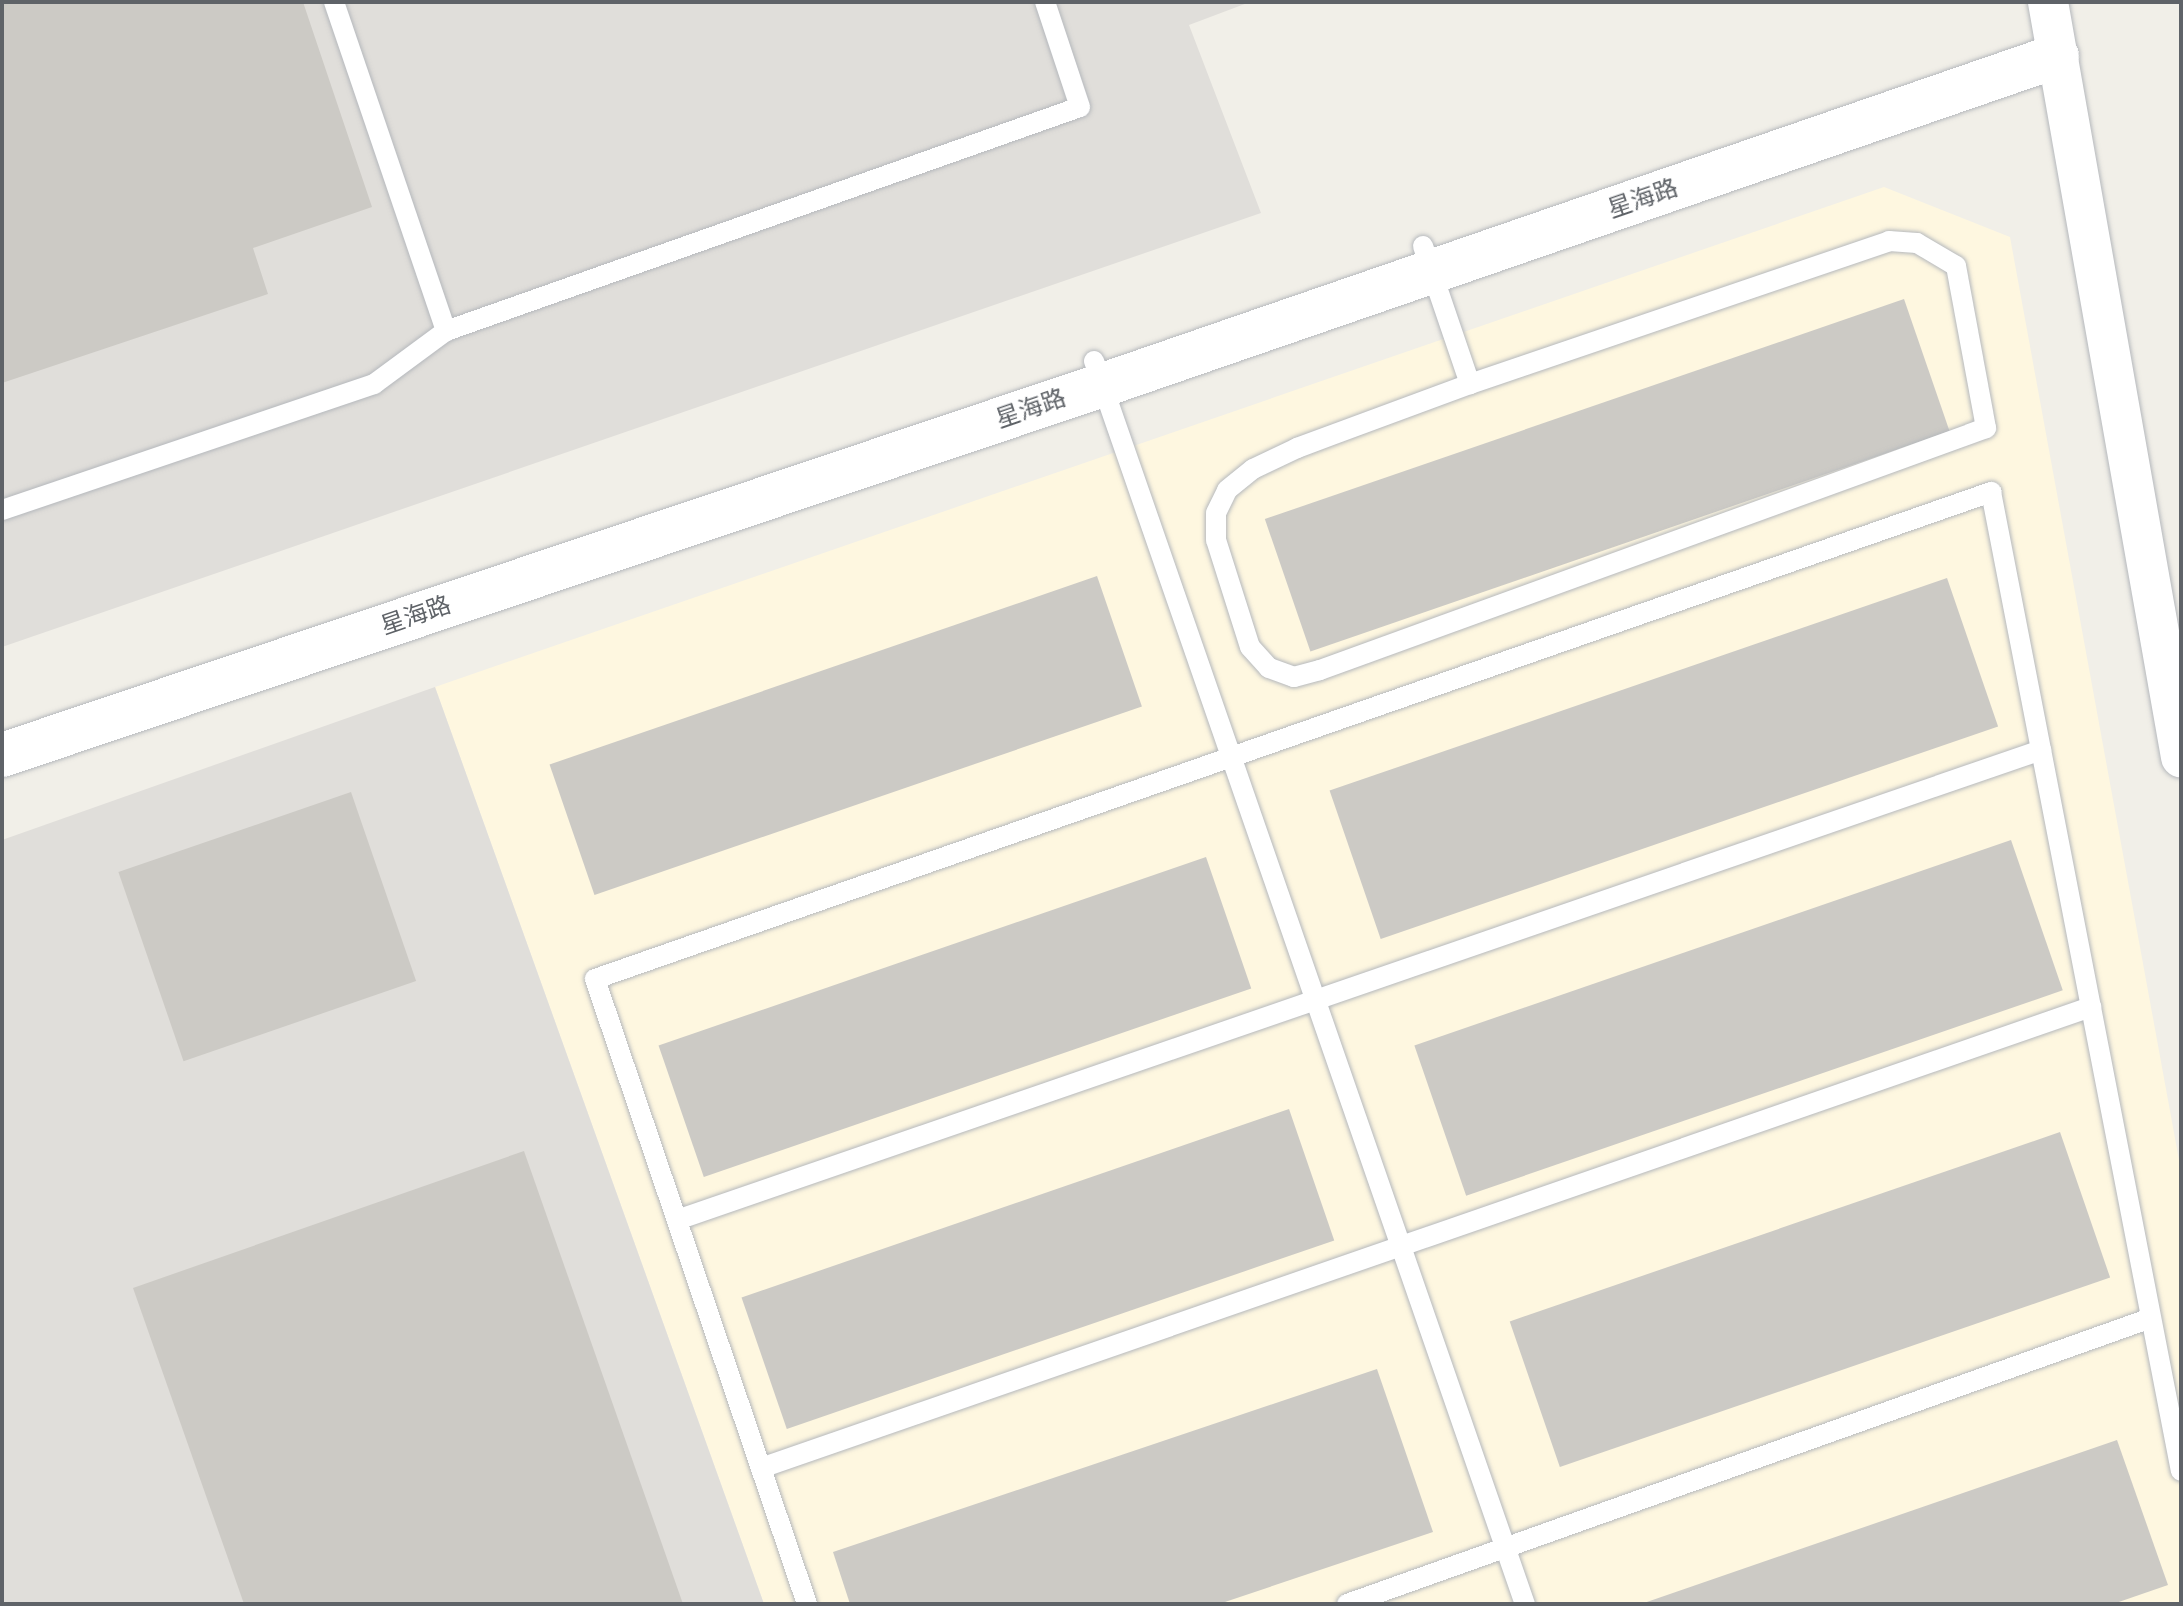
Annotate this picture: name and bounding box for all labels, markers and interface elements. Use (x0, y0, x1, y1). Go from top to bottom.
street label: 星海路 (1604, 174, 1682, 224)
street label: 星海路 (992, 384, 1070, 434)
street label: 星海路 (377, 591, 455, 641)

